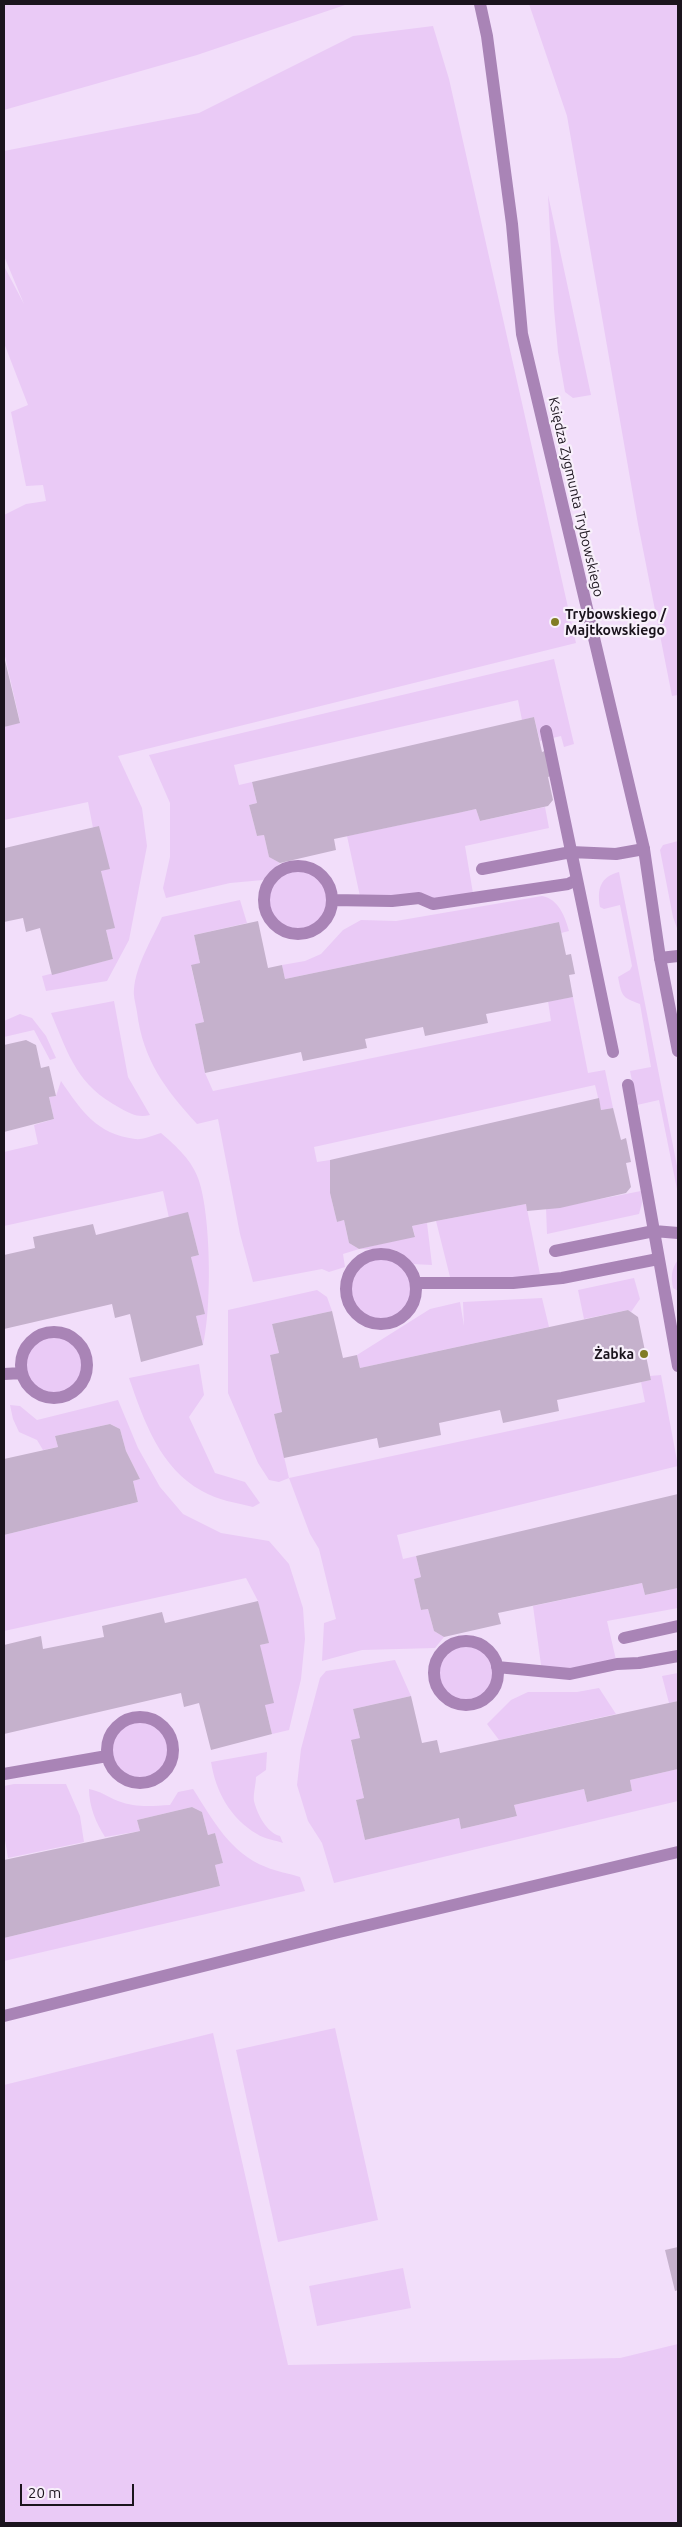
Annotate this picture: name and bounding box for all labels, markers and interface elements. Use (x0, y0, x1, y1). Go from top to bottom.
street label: Księdza Zygmunta Trybowskiego (545, 395, 607, 599)
place label: Trybowskiego / Majtkowskiego (565, 606, 666, 638)
marker: Trybowskiego / Majtkowskiego (549, 616, 561, 628)
place label: Żabka (594, 1346, 634, 1362)
marker: Żabka (638, 1348, 650, 1360)
scale bar (22, 2474, 136, 2506)
text: 20 m (28, 2484, 61, 2501)

